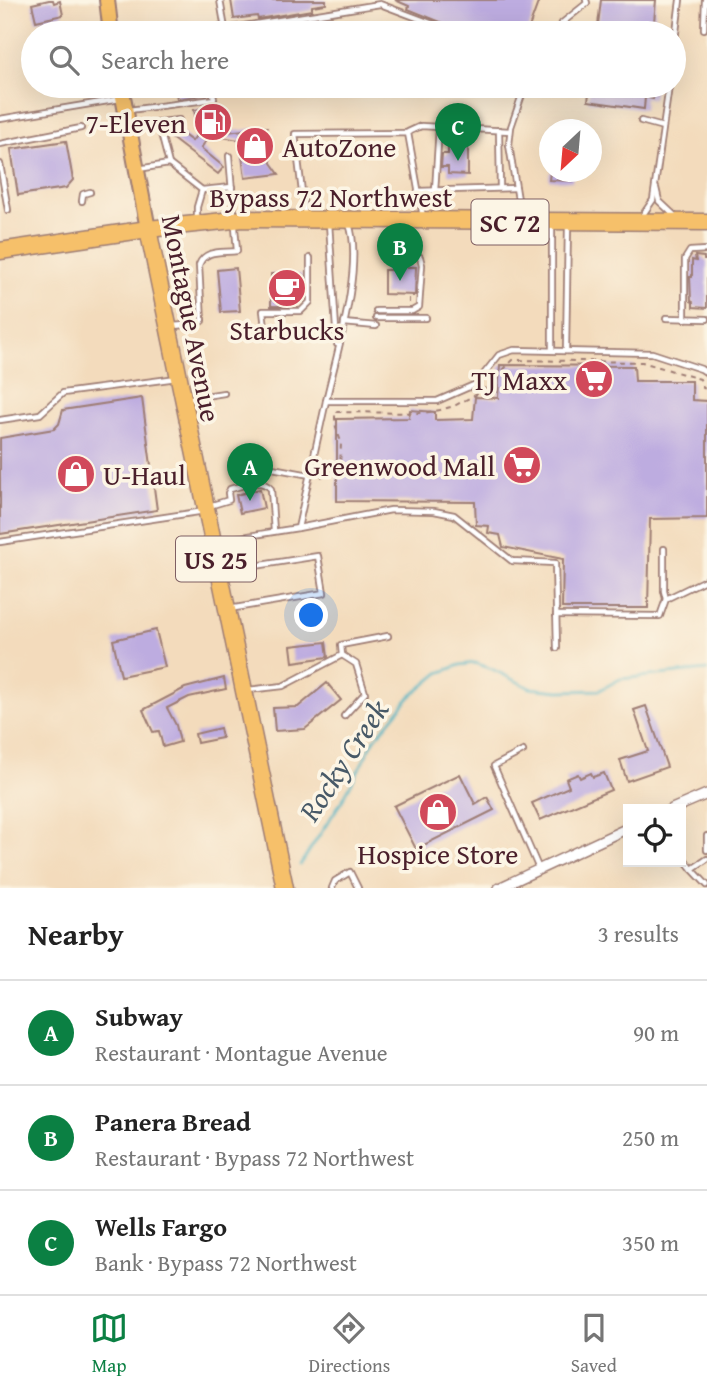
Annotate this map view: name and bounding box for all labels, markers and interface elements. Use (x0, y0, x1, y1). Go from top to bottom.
search box (21, 21, 686, 98)
text: Search here (101, 40, 229, 79)
icon: search (45, 41, 83, 79)
fuel station icon: 7-Eleven (192, 101, 234, 143)
place label: 7-Eleven (86, 102, 186, 143)
pin: C (435, 103, 481, 161)
north arrow (539, 119, 602, 182)
shop icon: AutoZone (234, 125, 276, 167)
place label: AutoZone (282, 126, 396, 167)
street label: Bypass 72 Northwest (210, 176, 453, 217)
road number: SC 72 (472, 200, 548, 244)
street label: Montague Avenue (152, 211, 232, 425)
pin: B (377, 223, 423, 281)
cafe icon: Starbucks (266, 267, 308, 309)
place label: Starbucks (229, 309, 345, 350)
supermarket icon: TJ Maxx (573, 358, 615, 400)
place label: TJ Maxx (472, 359, 568, 400)
pin: A (227, 443, 273, 501)
supermarket icon: Greenwood Mall (501, 444, 543, 486)
place label: Greenwood Mall (304, 445, 495, 486)
shop icon: U-Haul (55, 453, 97, 495)
place label: U-Haul (103, 454, 186, 495)
road number: US 25 (176, 537, 256, 582)
your location (294, 598, 328, 632)
water label: Rocky Creek (287, 690, 399, 830)
shop icon: Hospice Store (417, 791, 459, 833)
map controls (623, 804, 686, 867)
button: locate (623, 804, 686, 867)
place label: Hospice Store (358, 833, 518, 874)
text: Nearby (28, 912, 124, 956)
text: 3 results (598, 917, 679, 950)
text: Subway (95, 997, 183, 1036)
text: A (44, 1016, 58, 1049)
text: 90 m (633, 1016, 679, 1049)
text: Restaurant · Montague Avenue (95, 1036, 388, 1069)
text: Panera Bread (95, 1102, 251, 1141)
text: B (44, 1121, 58, 1154)
text: 250 m (622, 1121, 679, 1154)
text: Restaurant · Bypass 72 Northwest (95, 1141, 414, 1174)
text: Wells Fargo (95, 1207, 227, 1246)
text: C (44, 1226, 58, 1259)
text: 350 m (622, 1226, 679, 1259)
text: Bank · Bypass 72 Northwest (95, 1246, 357, 1279)
tab: Map (90, 1309, 128, 1379)
tab: Directions (309, 1309, 390, 1379)
tab: Saved (571, 1309, 617, 1379)

